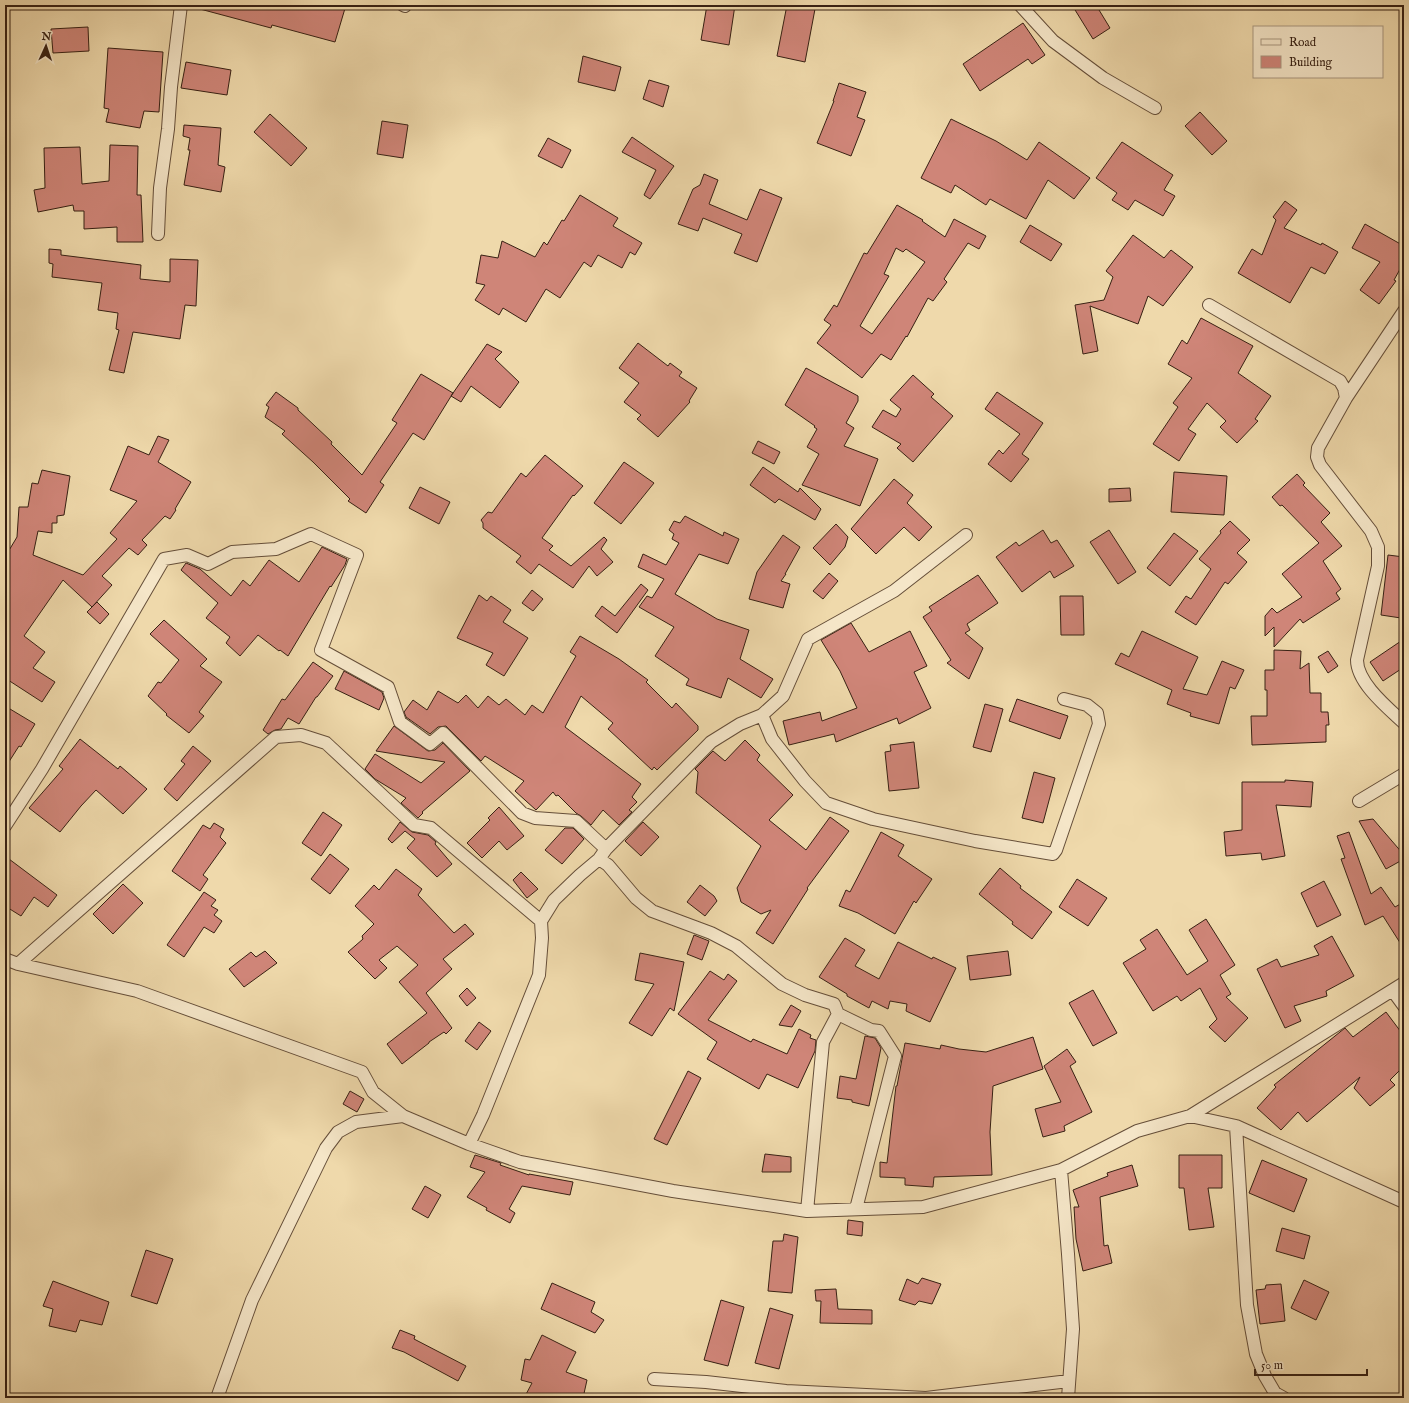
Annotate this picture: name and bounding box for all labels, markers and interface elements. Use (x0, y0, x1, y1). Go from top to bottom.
north arrow (26, 26, 66, 66)
legend (1253, 26, 1383, 78)
text: N (40, 30, 52, 44)
text: Road (1289, 35, 1317, 50)
text: Building (1289, 55, 1333, 70)
scale bar (1255, 1351, 1367, 1377)
text: 50 m (1261, 1358, 1283, 1373)

